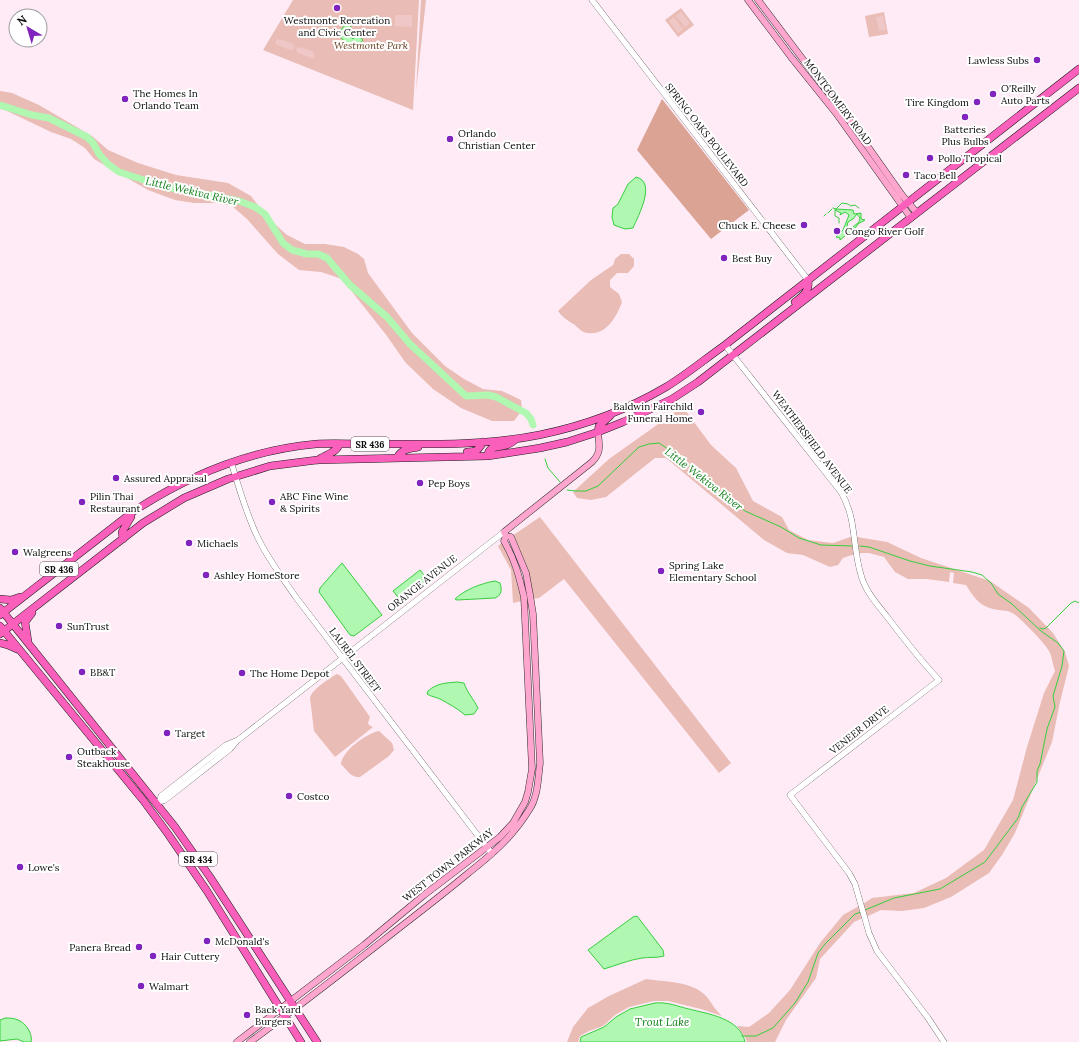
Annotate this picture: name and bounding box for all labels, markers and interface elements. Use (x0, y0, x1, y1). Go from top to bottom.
marker: Westmonte Recreation and Civic Center (332, 3, 342, 13)
north arrow (8, 8, 48, 48)
text: N (14, 12, 30, 28)
place label: Westmonte Recreation and Civic Center (284, 14, 390, 39)
park label: Westmonte Park (334, 39, 408, 52)
place label: Lawless Subs (968, 54, 1029, 67)
marker: Lawless Subs (1032, 55, 1042, 65)
street label: MONTGOMERY ROAD (801, 56, 875, 148)
street label: SPRING OAKS BOULEVARD (662, 81, 752, 189)
place label: O'Reilly Auto Parts (1000, 82, 1050, 107)
place label: The Homes In Orlando Team (133, 87, 199, 112)
marker: O'Reilly Auto Parts (988, 89, 998, 99)
marker: The Homes In Orlando Team (120, 94, 130, 104)
place label: Tire Kingdom (906, 96, 969, 109)
marker: Tire Kingdom (972, 97, 982, 107)
marker: Batteries Plus Bulbs (960, 112, 970, 122)
place label: Batteries Plus Bulbs (941, 123, 989, 148)
place label: Orlando Christian Center (458, 127, 536, 152)
marker: Orlando Christian Center (445, 134, 455, 144)
place label: Pollo Tropical (938, 152, 1002, 165)
marker: Pollo Tropical (925, 153, 935, 163)
place label: Taco Bell (914, 169, 956, 182)
marker: Taco Bell (901, 170, 911, 180)
water label: Little Wekiva River (144, 173, 241, 209)
place label: Chuck E. Cheese (719, 219, 797, 232)
marker: Chuck E. Cheese (799, 220, 809, 230)
place label: Congo River Golf (845, 225, 925, 238)
marker: Congo River Golf (832, 226, 842, 236)
place label: Best Buy (732, 252, 773, 265)
marker: Best Buy (719, 253, 729, 263)
street label: WEATHERSFIELD AVENUE (769, 388, 855, 496)
place label: Baldwin Fairchild Funeral Home (613, 400, 694, 425)
marker: Baldwin Fairchild Funeral Home (696, 407, 706, 417)
road number: SR 436 (351, 437, 389, 451)
water label: Little Wekiva River (662, 444, 747, 514)
place label: Assured Appraisal (123, 472, 207, 485)
marker: Assured Appraisal (111, 473, 121, 483)
place label: Pep Boys (428, 477, 470, 490)
marker: Pep Boys (415, 478, 425, 488)
place label: Pilin Thai Restaurant (90, 490, 141, 515)
place label: ABC Fine Wine & Spirits (279, 490, 349, 515)
marker: Pilin Thai Restaurant (77, 497, 87, 507)
marker: ABC Fine Wine & Spirits (267, 497, 277, 507)
place label: Michaels (197, 537, 239, 550)
marker: Michaels (184, 538, 194, 548)
place label: Walgreens (23, 546, 72, 559)
marker: Walgreens (10, 547, 20, 557)
street label: ORANGE AVENUE (385, 552, 459, 614)
place label: Spring Lake Elementary School (669, 559, 757, 584)
road number: SR 436 (40, 562, 78, 576)
marker: Spring Lake Elementary School (656, 566, 666, 576)
place label: Ashley HomeStore (213, 569, 300, 582)
marker: Ashley HomeStore (201, 570, 211, 580)
place label: SunTrust (67, 620, 109, 633)
marker: SunTrust (54, 621, 64, 631)
street label: LAUREL STREET (326, 625, 384, 695)
place label: BB&T (90, 666, 116, 679)
marker: BB&T (77, 667, 87, 677)
place label: The Home Depot (250, 667, 330, 680)
marker: The Home Depot (237, 668, 247, 678)
street label: VENEER DRIVE (826, 703, 891, 758)
place label: Target (175, 727, 205, 740)
marker: Target (162, 728, 172, 738)
place label: Outback Steakhouse (77, 745, 131, 770)
marker: Outback Steakhouse (64, 752, 74, 762)
place label: Costco (297, 790, 330, 803)
marker: Costco (284, 791, 294, 801)
street label: WEST TOWN PARKWAY (400, 825, 497, 905)
road number: SR 434 (179, 852, 217, 866)
place label: Lowe's (28, 861, 60, 874)
marker: Lowe's (15, 862, 25, 872)
place label: McDonald's (215, 935, 270, 948)
marker: McDonald's (202, 936, 212, 946)
place label: Panera Bread (69, 941, 131, 954)
marker: Panera Bread (134, 942, 144, 952)
place label: Hair Cuttery (161, 950, 220, 963)
marker: Hair Cuttery (148, 951, 158, 961)
place label: Walmart (149, 980, 189, 993)
marker: Walmart (136, 981, 146, 991)
place label: Back Yard Burgers (255, 1003, 301, 1028)
marker: Back Yard Burgers (242, 1010, 252, 1020)
water label: Trout Lake (635, 1015, 689, 1029)

